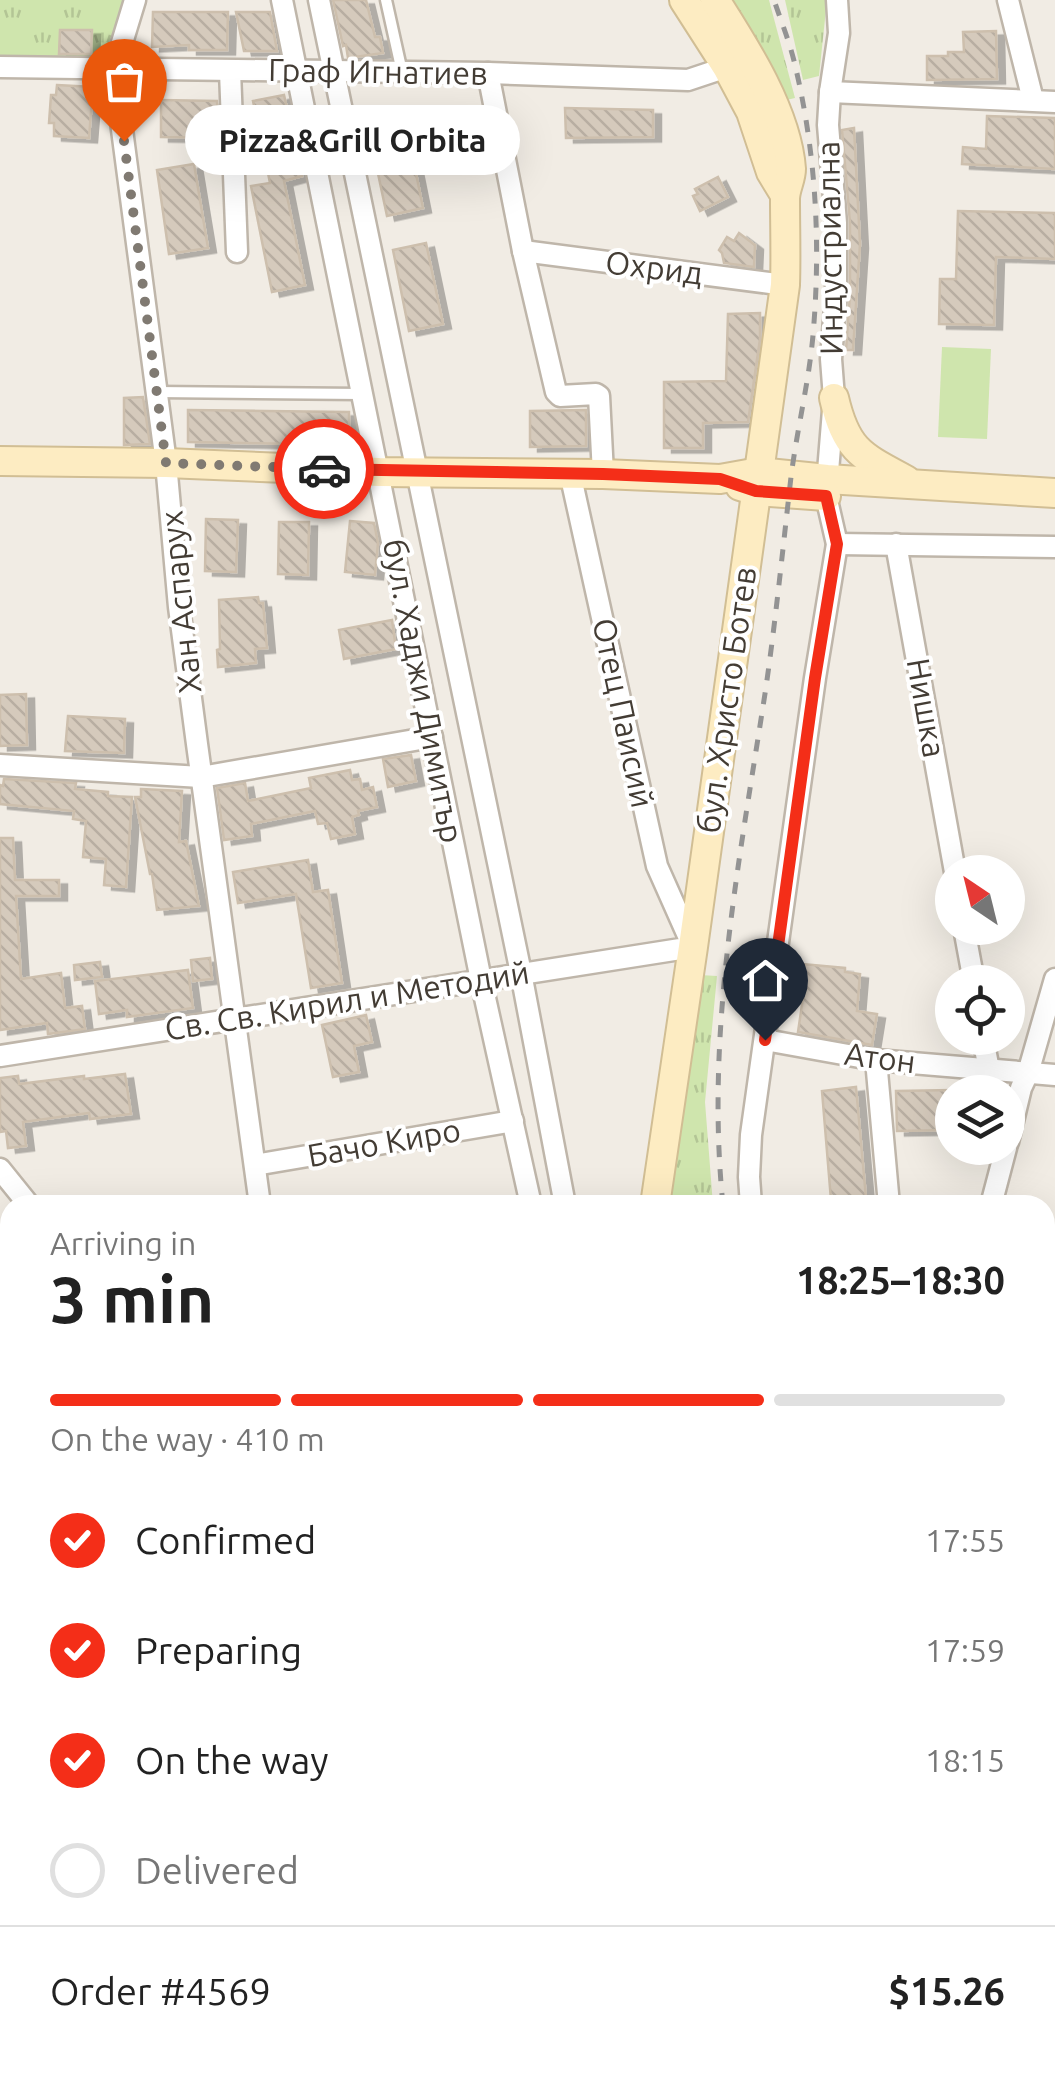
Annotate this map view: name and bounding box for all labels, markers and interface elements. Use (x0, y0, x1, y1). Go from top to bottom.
pin (82, 39, 167, 142)
street label: Граф Игнатиев (268, 51, 488, 91)
icon: bag (97, 54, 152, 109)
callout: Pizza&Grill Orbita (184, 106, 519, 176)
text: Pizza&Grill Orbita (219, 122, 486, 158)
street label: Индустриална (809, 141, 849, 355)
street label: Охрид (604, 243, 705, 291)
courier (274, 419, 374, 519)
icon: car (297, 442, 352, 497)
street label: Хан Аспарух (153, 509, 207, 695)
street label: бул. Хаджи Димитър (377, 536, 471, 846)
street label: бул. Христо Ботев (690, 564, 763, 835)
street label: Отец Паисий (586, 615, 662, 811)
street label: Нишка (901, 655, 953, 760)
north arrow (935, 855, 1025, 945)
map controls (935, 855, 1025, 1165)
pin (723, 938, 808, 1041)
street label: Св. Св. Кирил и Методий (162, 953, 532, 1047)
icon: home (738, 953, 793, 1008)
button: locate (935, 965, 1025, 1055)
street label: Атон (842, 1035, 918, 1079)
button: layers (935, 1075, 1025, 1165)
street label: Бачо Киро (304, 1111, 463, 1173)
text: Arriving in (50, 1225, 196, 1261)
text: 18:25–18:30 (796, 1259, 1005, 1301)
text: 3 min (50, 1262, 214, 1335)
text: On the way · 410 m (50, 1421, 325, 1457)
icon: check (50, 1513, 105, 1568)
text: Confirmed (135, 1519, 316, 1561)
text: 17:55 (925, 1522, 1005, 1558)
icon: check (50, 1623, 105, 1678)
text: Preparing (135, 1629, 302, 1671)
text: 17:59 (925, 1632, 1005, 1668)
icon: check (50, 1733, 105, 1788)
text: On the way (135, 1739, 328, 1781)
text: 18:15 (925, 1742, 1005, 1778)
text: Delivered (135, 1849, 299, 1891)
text: Order #4569 (50, 1970, 271, 2012)
text: $15.26 (888, 1970, 1005, 2012)

